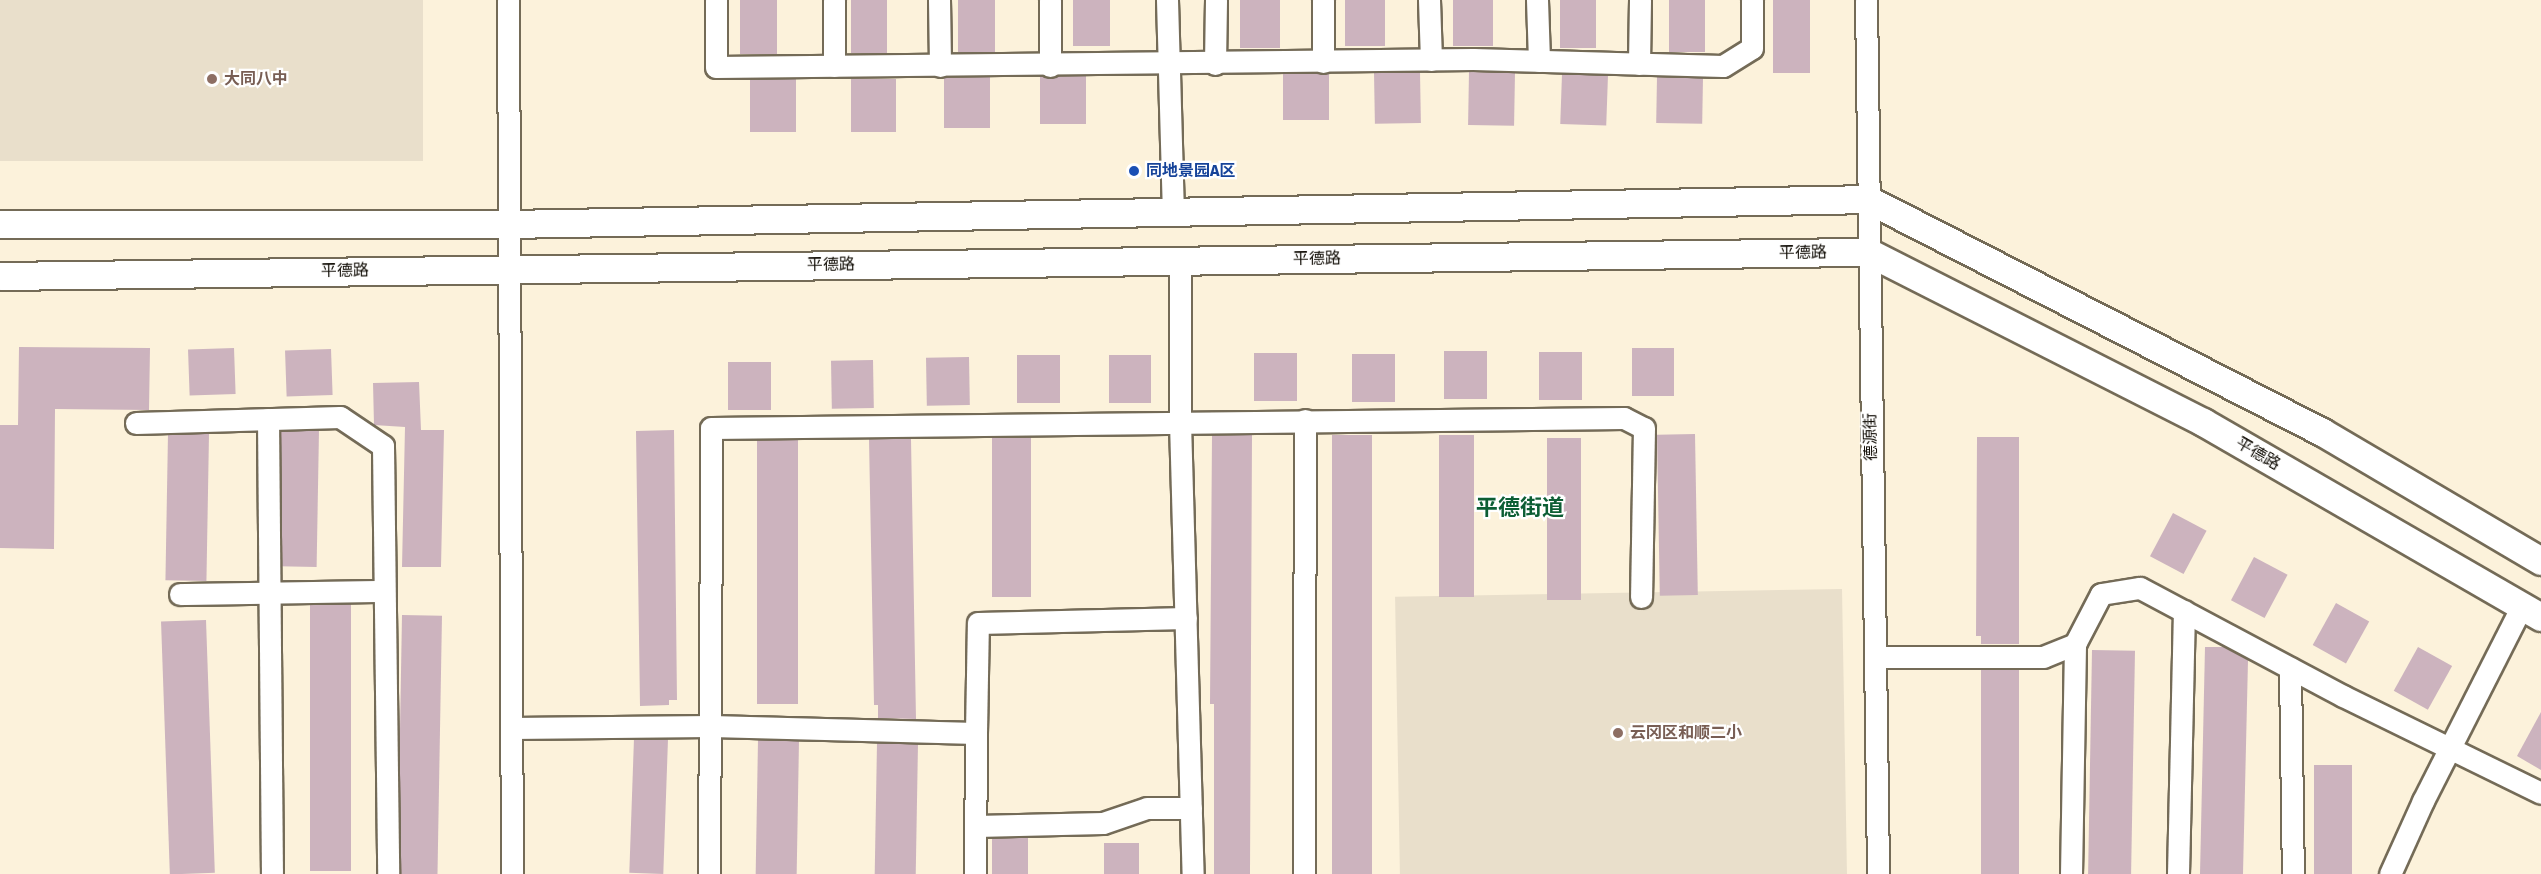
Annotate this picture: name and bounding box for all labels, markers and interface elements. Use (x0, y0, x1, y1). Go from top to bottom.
place label: 大同八中 (224, 69, 288, 89)
marker: 大同八中 (205, 72, 219, 86)
place label: 同地景园A区 (1146, 161, 1235, 181)
marker: 同地景园A区 (1127, 164, 1141, 178)
street label: 平德路 (1779, 243, 1827, 263)
street label: 平德路 (1293, 249, 1341, 269)
street label: 平德路 (807, 255, 855, 275)
street label: 平德路 (321, 261, 369, 281)
street label: 德源街 (1861, 413, 1881, 461)
street label: 平德路 (2232, 434, 2284, 474)
district label: 平德街道 (1476, 495, 1564, 521)
place label: 云冈区和顺二小 (1630, 723, 1742, 743)
marker: 云冈区和顺二小 (1611, 726, 1625, 740)

